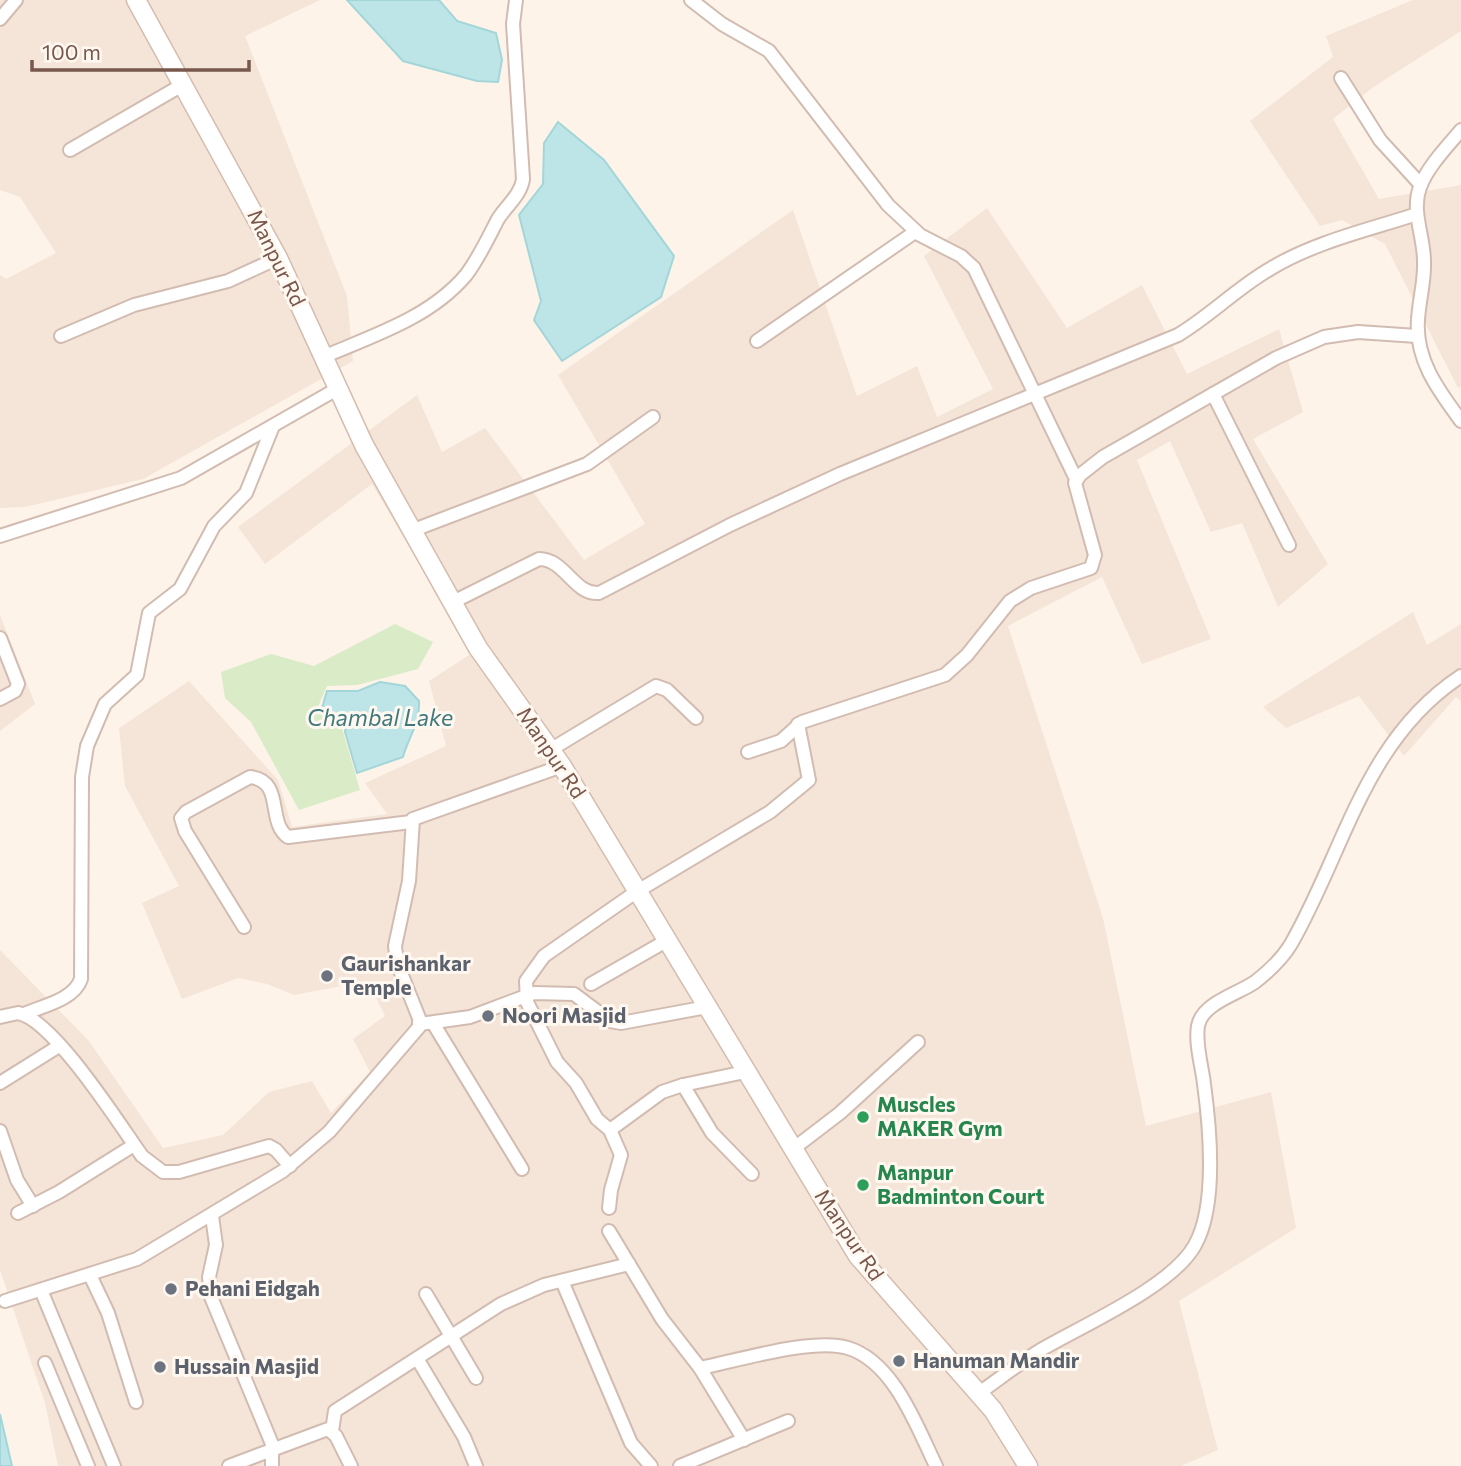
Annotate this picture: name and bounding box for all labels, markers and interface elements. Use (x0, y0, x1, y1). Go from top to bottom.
scale bar (32, 28, 248, 72)
text: 100 m (42, 39, 101, 64)
street label: Manpur Rd (243, 205, 312, 310)
street label: Manpur Rd (513, 702, 592, 803)
water label: Chambal Lake (307, 703, 453, 731)
place label: Gaurishankar Temple (341, 950, 471, 999)
marker: Gaurishankar Temple (319, 968, 335, 984)
place label: Noori Masjid (502, 1002, 626, 1027)
marker: Noori Masjid (480, 1008, 496, 1024)
place label: Muscles MAKER Gym (877, 1091, 1003, 1140)
marker: Muscles MAKER Gym (855, 1109, 871, 1125)
place label: Manpur Badminton Court (877, 1159, 1045, 1208)
marker: Manpur Badminton Court (855, 1177, 871, 1193)
street label: Manpur Rd (811, 1184, 890, 1285)
place label: Pehani Eidgah (185, 1275, 320, 1300)
marker: Pehani Eidgah (163, 1281, 179, 1297)
place label: Hanuman Mandir (913, 1347, 1080, 1372)
place label: Hussain Masjid (174, 1353, 319, 1378)
marker: Hanuman Mandir (891, 1353, 907, 1369)
marker: Hussain Masjid (152, 1359, 168, 1375)

